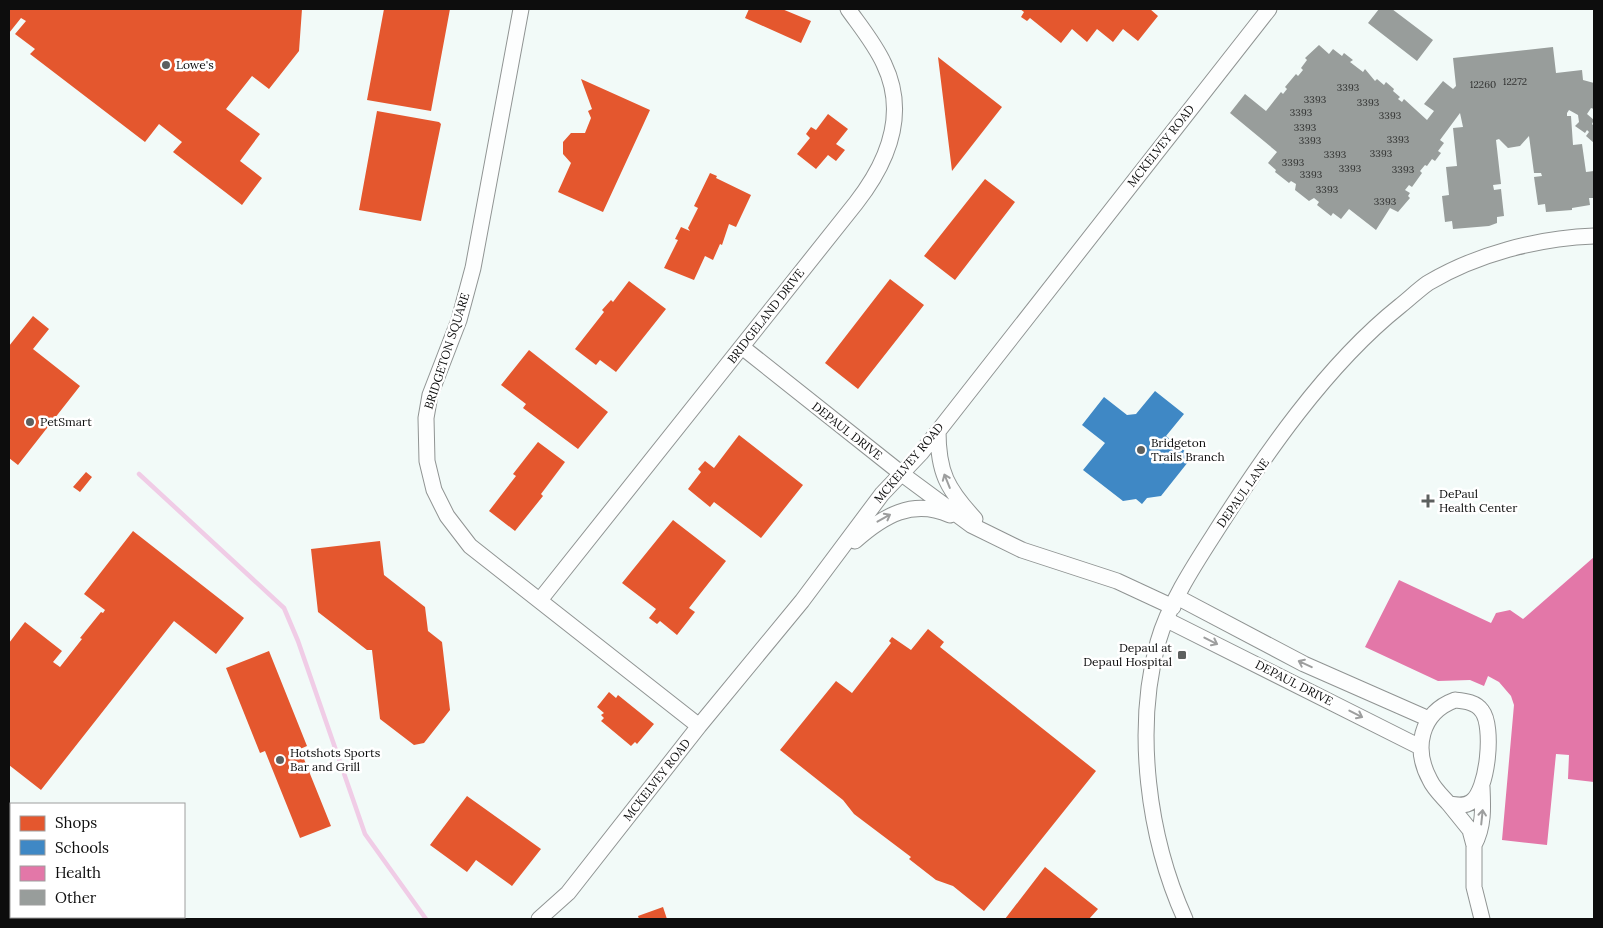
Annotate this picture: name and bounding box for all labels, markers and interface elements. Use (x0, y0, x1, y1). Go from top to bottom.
place label: Lowe's (176, 57, 214, 72)
marker: Lowe's (160, 59, 172, 71)
house number: 12272 (1503, 75, 1527, 88)
house number: 12260 (1470, 78, 1496, 91)
house number: 3393 (1337, 81, 1360, 94)
house number: 3393 (1304, 93, 1327, 106)
house number: 3393 (1357, 96, 1380, 109)
street label: MCKELVEY ROAD (1124, 101, 1197, 190)
house number: 3393 (1290, 106, 1313, 119)
house number: 3393 (1379, 109, 1402, 122)
house number: 3393 (1294, 121, 1317, 134)
house number: 3393 (1387, 133, 1410, 146)
house number: 3393 (1299, 134, 1322, 147)
house number: 3393 (1370, 147, 1393, 160)
house number: 3393 (1324, 148, 1347, 161)
house number: 3393 (1282, 156, 1305, 169)
house number: 3393 (1339, 162, 1362, 175)
house number: 3393 (1392, 163, 1415, 176)
house number: 3393 (1300, 168, 1323, 181)
house number: 3393 (1316, 183, 1339, 196)
house number: 3393 (1374, 195, 1397, 208)
street label: BRIDGELAND DRIVE (724, 265, 807, 366)
street label: BRIDGETON SQUARE (421, 291, 472, 411)
street label: DEPAUL DRIVE (809, 398, 886, 463)
place label: PetSmart (40, 414, 92, 429)
marker: PetSmart (24, 416, 36, 428)
street label: MCKELVEY ROAD (871, 419, 947, 506)
place label: Bridgeton Trails Branch (1151, 435, 1225, 464)
marker: Bridgeton Trails Branch (1135, 444, 1147, 456)
street label: DEPAUL LANE (1213, 455, 1272, 530)
one-way arrow (941, 474, 951, 489)
place label: DePaul Health Center (1439, 486, 1518, 515)
marker: DePaul Health Center (1421, 494, 1435, 508)
one-way arrow (876, 513, 891, 522)
one-way arrow (1203, 637, 1218, 646)
place label: Depaul at Depaul Hospital (1083, 640, 1172, 669)
marker: Depaul at Depaul Hospital (1176, 649, 1188, 661)
street label: DEPAUL DRIVE (1253, 657, 1336, 709)
one-way arrow (1298, 658, 1313, 668)
one-way arrow (1348, 710, 1363, 719)
street label: MCKELVEY ROAD (620, 735, 693, 824)
place label: Hotshots Sports Bar and Grill (290, 745, 381, 774)
marker: Hotshots Sports Bar and Grill (274, 754, 286, 766)
legend (10, 803, 185, 918)
one-way arrow (1477, 809, 1486, 825)
text: Shops (55, 813, 97, 832)
text: Schools (55, 838, 109, 857)
text: Health (55, 863, 101, 882)
text: Other (55, 888, 97, 907)

